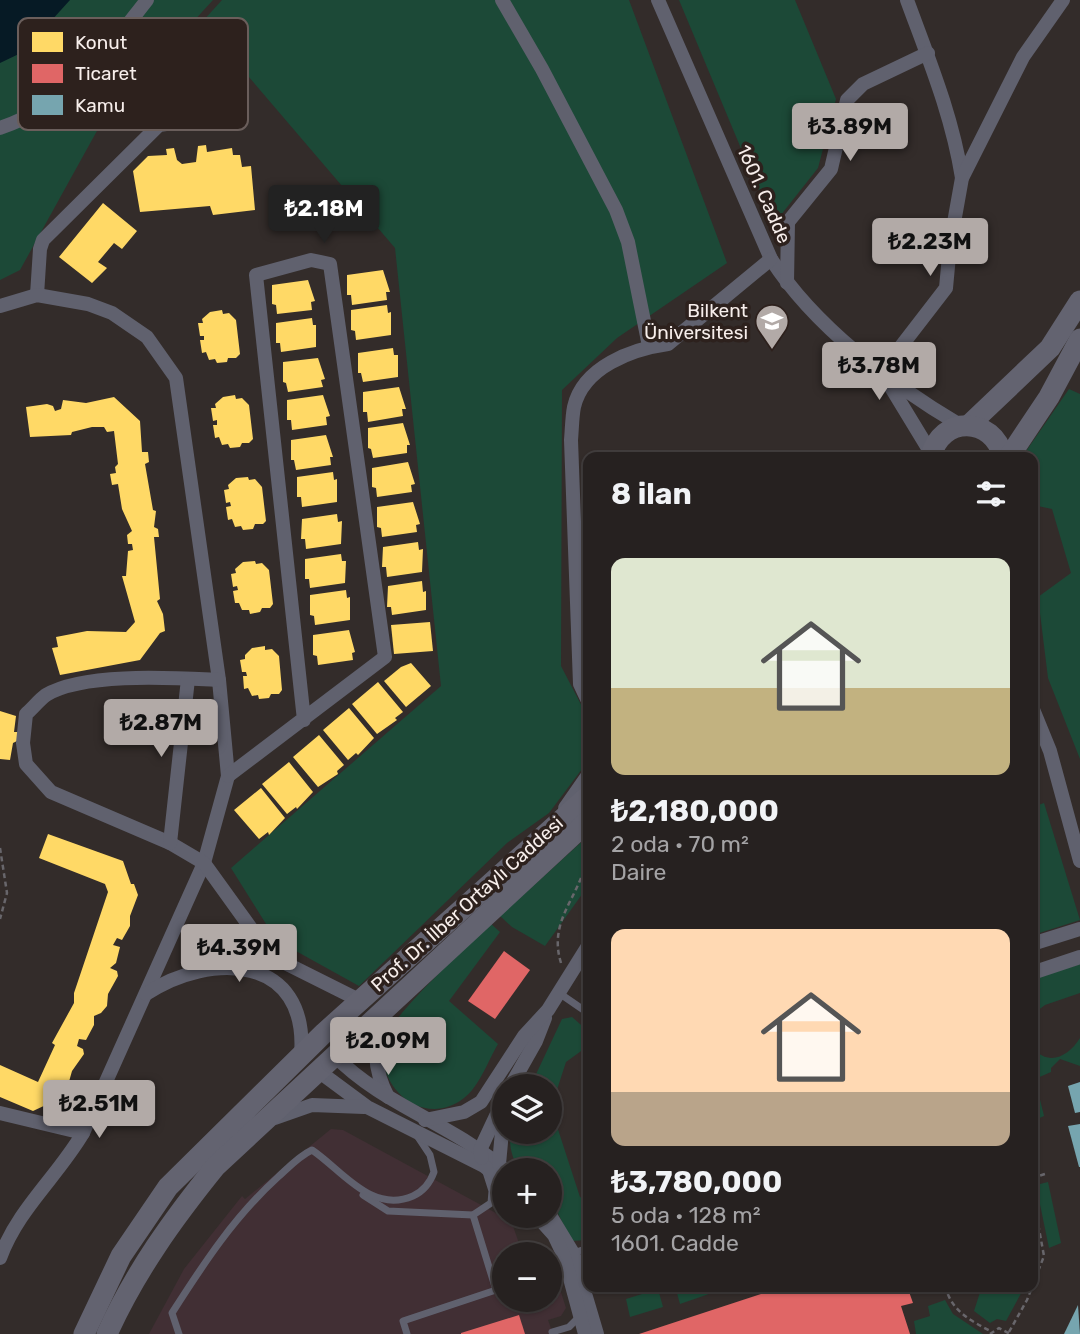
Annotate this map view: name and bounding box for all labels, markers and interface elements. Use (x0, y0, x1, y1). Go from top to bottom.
legend (18, 18, 248, 130)
text: Konut (75, 31, 128, 54)
text: Ticaret (75, 62, 137, 85)
text: Kamu (75, 94, 125, 117)
pin: ₺3.89M (793, 104, 907, 163)
text: ₺3.89M (808, 112, 892, 140)
street label: 1601. Cadde (732, 141, 796, 247)
pin: ₺2.18M (267, 186, 381, 245)
text: ₺2.18M (284, 194, 364, 222)
pin: ₺2.23M (873, 218, 987, 278)
text: ₺2.23M (888, 227, 972, 255)
place label: Bilkent Üniversitesi (644, 299, 749, 344)
school or university icon: Bilkent Üniversitesi (753, 302, 791, 351)
pin: ₺3.78M (822, 342, 936, 402)
text: ₺3.78M (838, 351, 920, 379)
icon: filters (972, 475, 1010, 513)
text: 8 ilan (611, 476, 692, 512)
icon: home (748, 603, 874, 729)
pin: ₺2.87M (104, 700, 218, 759)
text: ₺2.87M (120, 708, 202, 736)
text: ₺2,180,000 (611, 793, 779, 829)
street label: Prof. Dr. İlber Ortaylı Caddesi (366, 812, 568, 996)
text: 2 oda · 70 m² (611, 830, 749, 858)
text: Daire (611, 858, 667, 886)
pin: ₺4.39M (182, 925, 296, 984)
text: ₺4.39M (197, 933, 281, 961)
icon: home (748, 974, 874, 1100)
pin: ₺2.09M (331, 1018, 445, 1077)
text: ₺2.09M (346, 1026, 430, 1054)
map controls (492, 1074, 562, 1312)
button: layers (492, 1074, 562, 1144)
pin: ₺2.51M (42, 1080, 156, 1140)
text: ₺2.51M (59, 1089, 139, 1117)
button: + (492, 1158, 562, 1228)
text: ₺3,780,000 (611, 1164, 782, 1200)
text: 5 oda · 128 m² (611, 1201, 761, 1229)
text: 1601. Cadde (611, 1229, 739, 1257)
button: − (492, 1242, 562, 1312)

